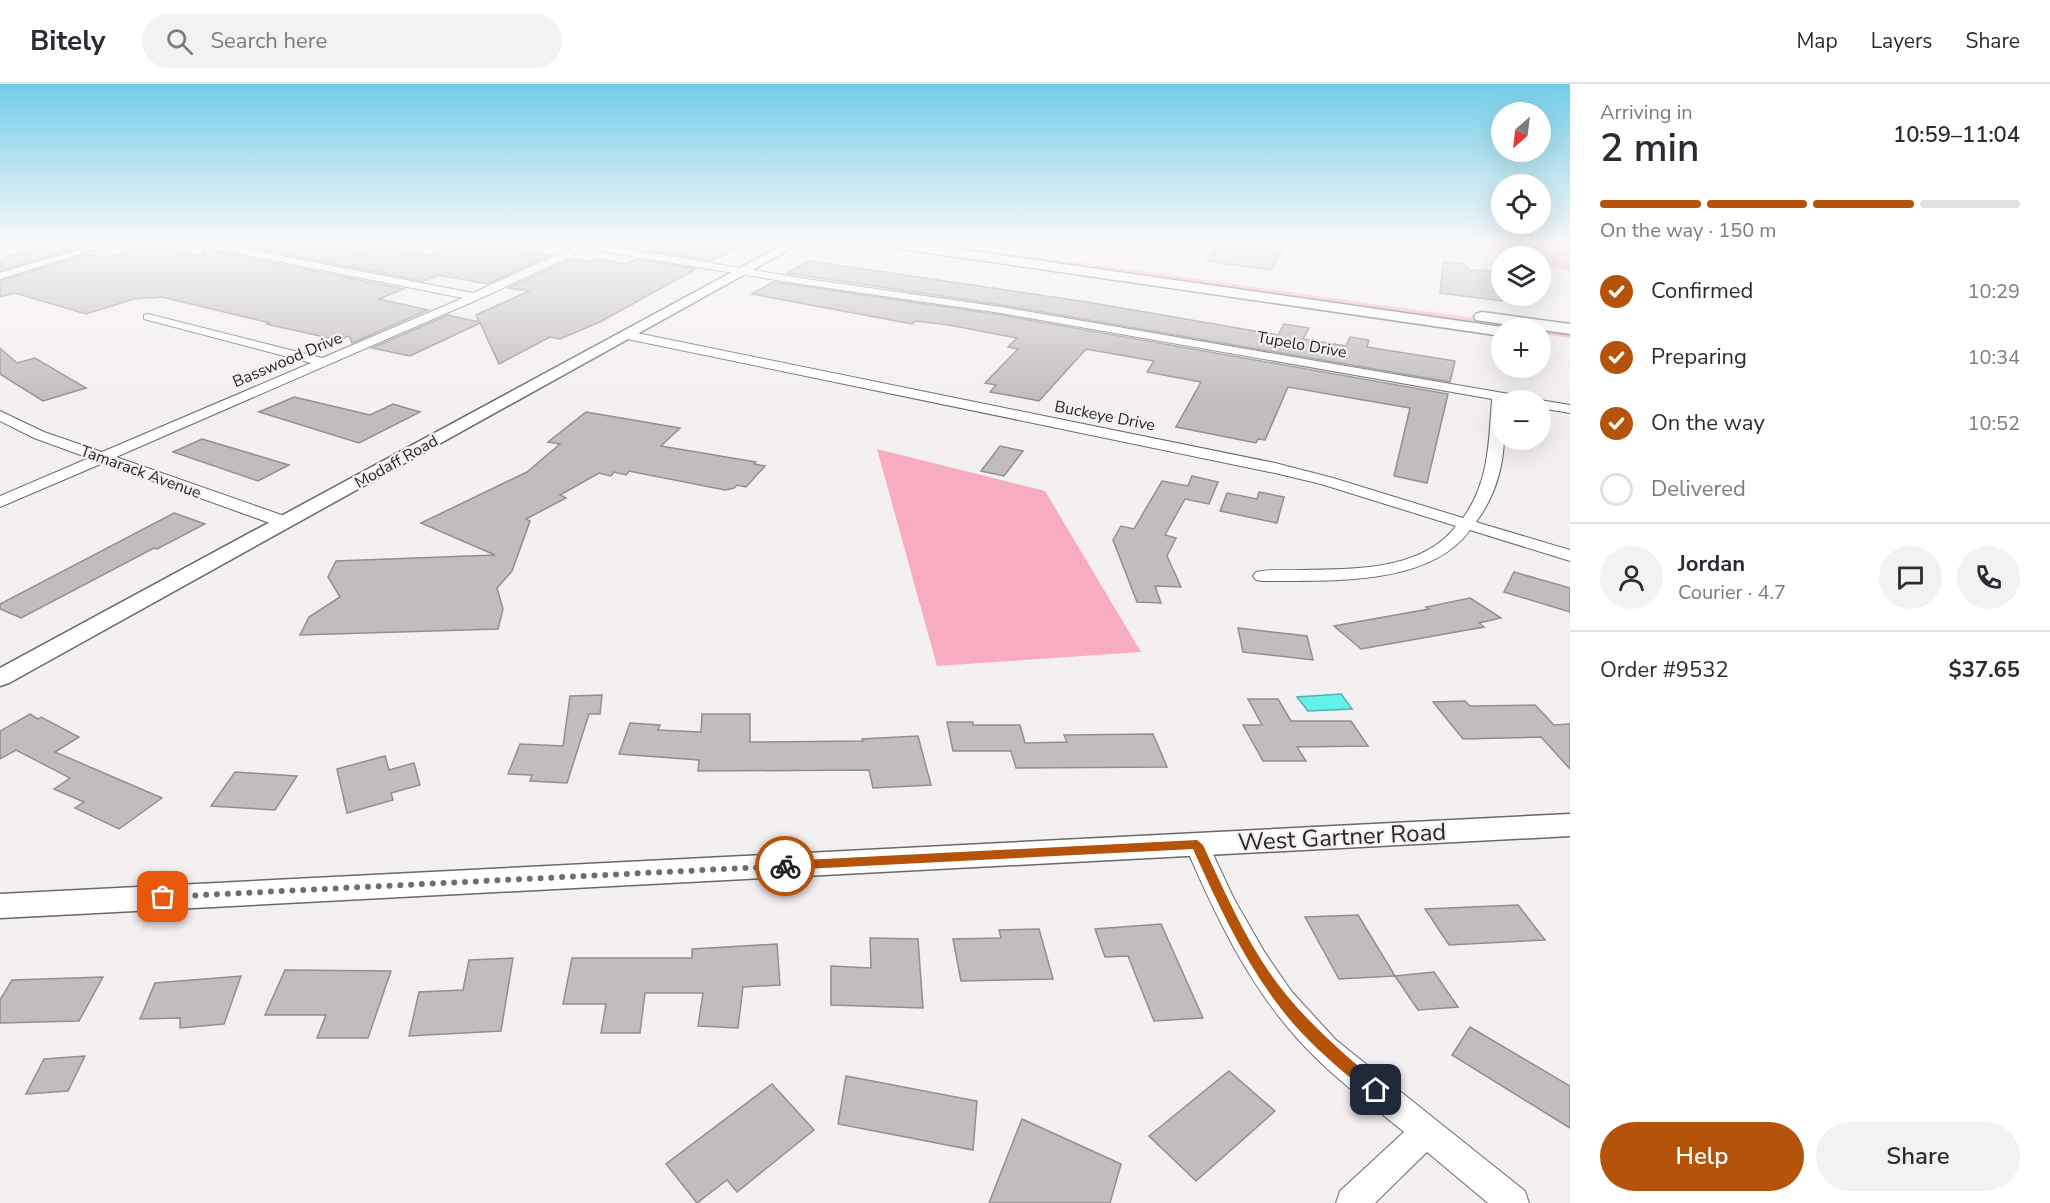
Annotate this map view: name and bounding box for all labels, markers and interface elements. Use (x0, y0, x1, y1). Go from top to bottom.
search box (142, 14, 562, 68)
text: Bitely (30, 22, 106, 60)
icon: search (163, 25, 196, 58)
text: Search here (211, 26, 327, 56)
text: Map (1796, 27, 1838, 55)
text: Layers (1871, 27, 1932, 55)
text: Share (1965, 27, 2020, 55)
text: Arriving in (1600, 99, 1693, 126)
north arrow (1491, 102, 1551, 162)
map controls (1491, 102, 1551, 450)
text: 10:59–11:04 (1893, 120, 2020, 150)
text: 2 min (1600, 122, 1699, 175)
button: locate (1491, 174, 1551, 234)
text: On the way · 150 m (1600, 217, 1776, 244)
button: layers (1491, 246, 1551, 306)
icon: check (1600, 275, 1633, 308)
text: Confirmed (1651, 276, 1753, 306)
text: 10:29 (1967, 278, 2020, 305)
button: + (1491, 318, 1551, 378)
street label: Tupelo Drive (1255, 326, 1348, 364)
street label: Basswood Drive (229, 327, 346, 393)
icon: check (1600, 341, 1633, 374)
text: Preparing (1651, 342, 1747, 372)
text: 10:34 (1967, 344, 2020, 371)
button: − (1491, 390, 1551, 450)
street label: Buckeye Drive (1053, 395, 1157, 437)
icon: check (1600, 407, 1633, 440)
text: On the way (1651, 408, 1765, 438)
text: 10:52 (1967, 410, 2020, 437)
street label: Modaff Road (351, 430, 442, 494)
street label: Tamarack Avenue (77, 440, 204, 504)
text: Delivered (1651, 474, 1746, 504)
button: person (1600, 546, 1663, 609)
button: chat (1879, 546, 1942, 609)
button: phone (1957, 546, 2020, 609)
text: Jordan (1678, 549, 1745, 579)
text: Courier · 4.7 (1678, 579, 1786, 606)
text: Order #9532 (1600, 655, 1729, 685)
text: $37.65 (1949, 655, 2020, 685)
street label: West Gartner Road (1237, 816, 1447, 858)
courier (755, 836, 815, 896)
icon: bike (769, 850, 802, 883)
pin (137, 871, 188, 922)
icon: bag (146, 880, 179, 913)
pin (1350, 1064, 1401, 1115)
icon: home (1359, 1073, 1392, 1106)
button: Help (1600, 1122, 1804, 1191)
button: Share (1816, 1122, 2020, 1191)

